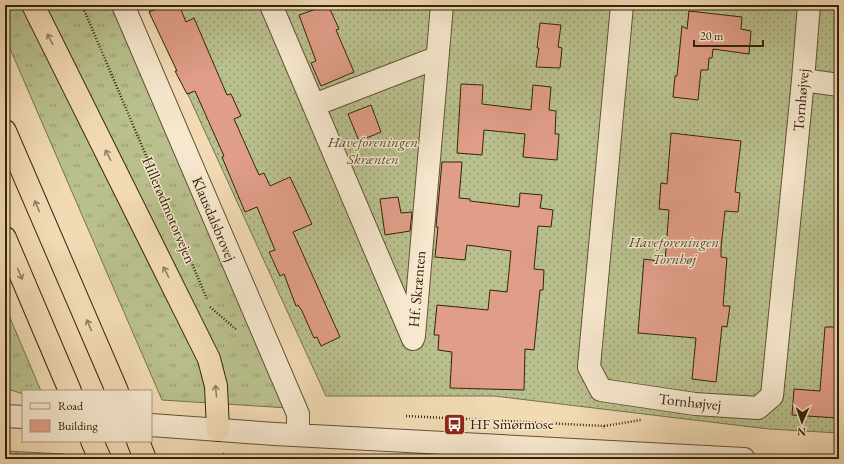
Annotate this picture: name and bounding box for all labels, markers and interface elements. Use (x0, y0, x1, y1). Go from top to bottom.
scale bar (694, 22, 763, 48)
text: 20 m (700, 28, 724, 44)
one-way arrow (45, 33, 53, 45)
street label: Tornhøjvej (788, 68, 813, 132)
park label: Haveforeningen Skrænten (327, 132, 418, 168)
one-way arrow (104, 150, 111, 162)
street label: Hillerødmotorvejen (138, 154, 201, 266)
street label: Klausdalsbrovej (188, 174, 241, 264)
one-way arrow (33, 200, 41, 212)
park label: Haveforeningen Tornhøj (628, 232, 719, 268)
street label: Hf. Skrænten (404, 250, 429, 328)
one-way arrow (162, 266, 169, 278)
one-way arrow (17, 267, 25, 279)
one-way arrow (85, 319, 92, 331)
one-way arrow (212, 385, 220, 398)
street label: Tornhøjvej (658, 389, 722, 414)
legend (22, 390, 152, 442)
text: Road (58, 398, 84, 414)
north arrow (782, 402, 822, 442)
bus stop icon: HF Smørmose (441, 411, 467, 437)
place label: HF Smørmose (470, 414, 554, 433)
text: Building (58, 418, 99, 434)
text: N (797, 425, 806, 439)

